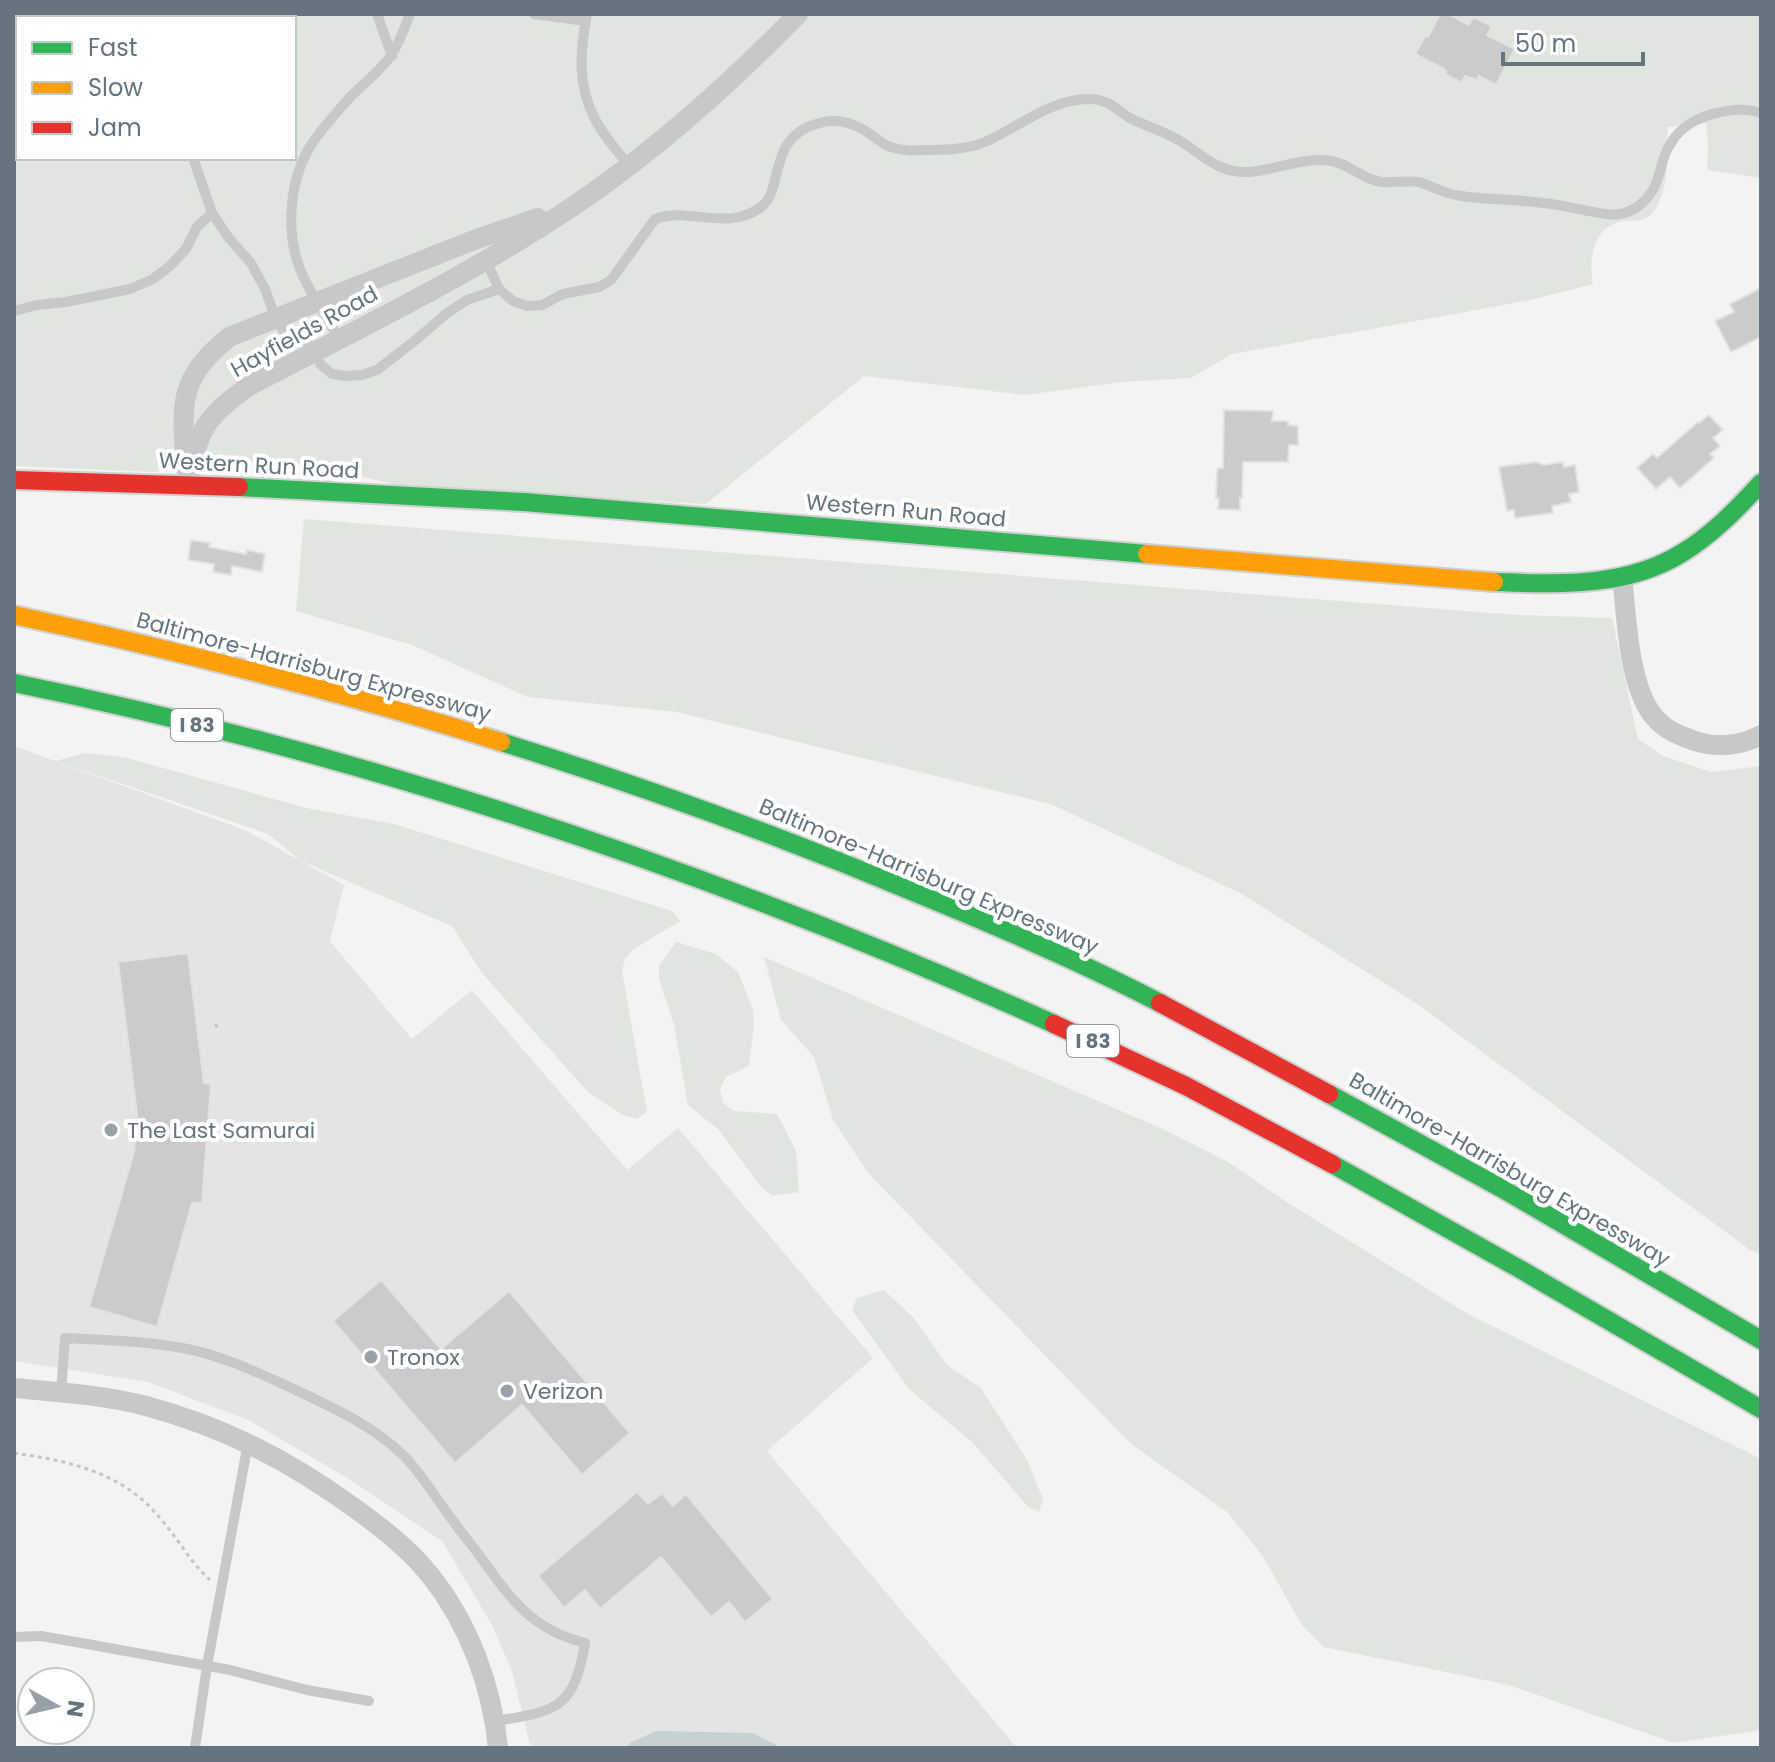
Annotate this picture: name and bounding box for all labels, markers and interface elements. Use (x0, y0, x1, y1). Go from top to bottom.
legend (16, 16, 296, 160)
scale bar (1503, 16, 1643, 66)
text: 50 m (1515, 27, 1576, 60)
text: Fast (88, 31, 138, 64)
text: Slow (88, 71, 143, 104)
text: Jam (88, 111, 142, 144)
street label: Hayfields Road (225, 278, 383, 385)
street label: Western Run Road (158, 445, 360, 486)
street label: Western Run Road (804, 486, 1007, 535)
street label: Baltimore-Harrisburg Expressway (133, 604, 495, 729)
road number: I 83 (171, 709, 223, 741)
street label: Baltimore-Harrisburg Expressway (754, 791, 1104, 962)
road number: I 83 (1067, 1025, 1119, 1057)
street label: Baltimore-Harrisburg Expressway (1344, 1065, 1677, 1275)
place label: The Last Samurai (127, 1115, 315, 1146)
marker: The Last Samurai (102, 1121, 120, 1139)
place label: Tronox (387, 1342, 460, 1373)
marker: Tronox (362, 1348, 380, 1366)
place label: Verizon (523, 1376, 603, 1407)
marker: Verizon (498, 1382, 516, 1400)
north arrow (16, 1666, 96, 1746)
text: N (59, 1698, 92, 1719)

